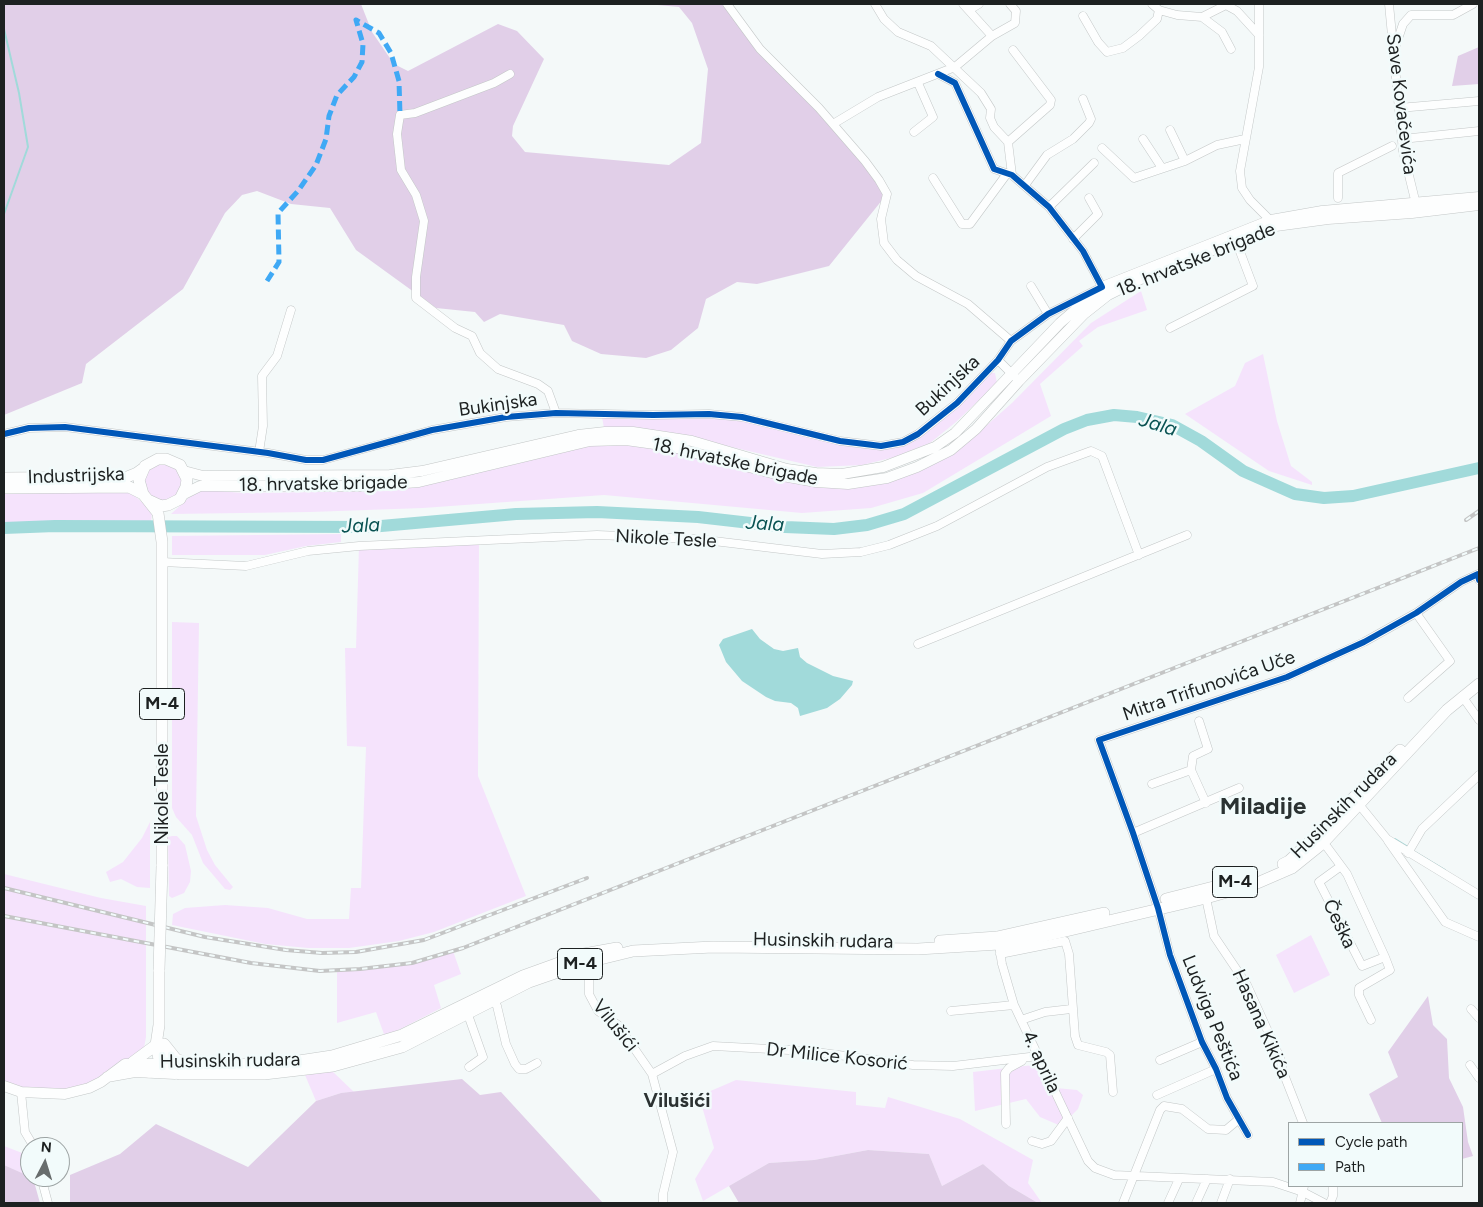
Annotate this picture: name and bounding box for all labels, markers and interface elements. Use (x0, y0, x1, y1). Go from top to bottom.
street label: Save Kovačevića (1381, 32, 1421, 176)
street label: 18. hrvatske brigade (1113, 218, 1279, 302)
street label: Bukinjska (911, 351, 985, 421)
street label: Bukinjska (457, 388, 539, 422)
water label: Jala (1136, 408, 1180, 442)
street label: 18. hrvatske brigade (650, 433, 820, 491)
street label: Industrijska (27, 463, 125, 489)
street label: 18. hrvatske brigade (238, 471, 408, 497)
water label: Jala (745, 511, 785, 537)
water label: Jala (341, 513, 381, 539)
street label: Nikole Tesle (615, 525, 717, 553)
street label: Mitra Trifunovića Uče (1120, 646, 1298, 726)
road number: M-4 (140, 689, 184, 720)
street label: Nikole Tesle (151, 743, 173, 845)
street label: Husinskih rudara (1286, 748, 1402, 864)
district label: Miladije (1220, 793, 1306, 821)
road number: M-4 (1212, 866, 1258, 898)
street label: Češka (1317, 896, 1361, 952)
street label: Husinskih rudara (753, 928, 893, 954)
road number: M-4 (558, 949, 602, 980)
street label: Ludviga Peštića (1176, 952, 1248, 1084)
street label: Hasana Kikića (1227, 966, 1295, 1082)
street label: Vilušići (587, 995, 643, 1057)
street label: 4. aprila (1017, 1027, 1065, 1097)
street label: Dr Milice Kosorić (765, 1038, 909, 1076)
street label: Husinskih rudara (160, 1048, 300, 1074)
district label: Vilušići (644, 1089, 710, 1113)
legend (1288, 1122, 1463, 1187)
text: Cycle path (1335, 1133, 1407, 1151)
north arrow (20, 1137, 70, 1187)
text: N (40, 1139, 52, 1156)
text: Path (1335, 1158, 1365, 1176)

